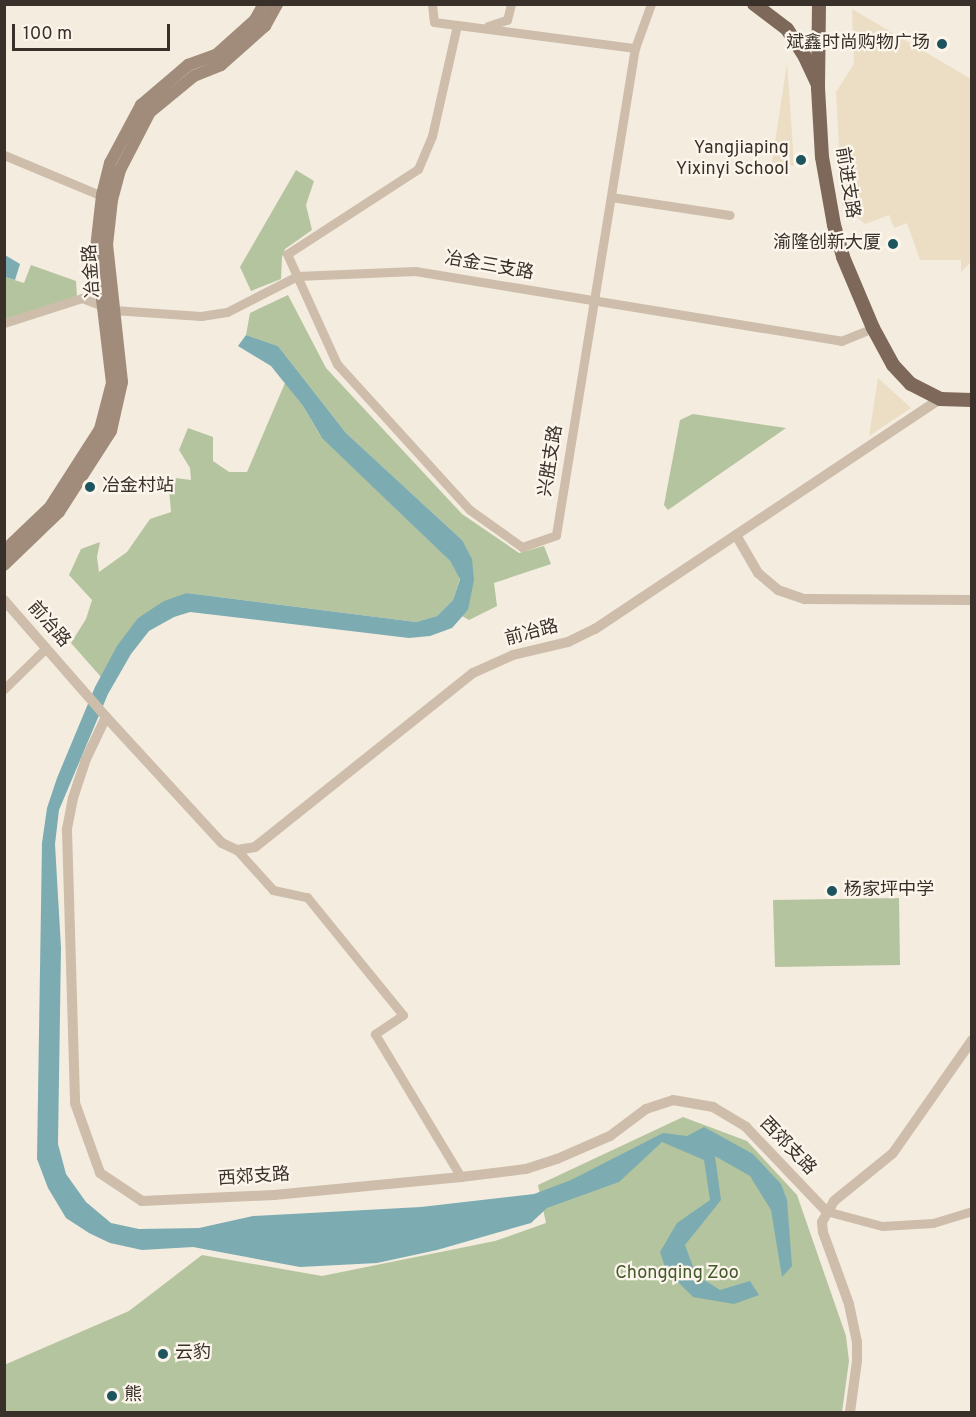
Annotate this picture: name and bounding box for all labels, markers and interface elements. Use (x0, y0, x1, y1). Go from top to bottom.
scale bar (15, 12, 172, 50)
text: 100 m (23, 23, 72, 46)
place label: 斌鑫时尚购物广场 (786, 33, 930, 55)
marker: 斌鑫时尚购物广场 (935, 37, 949, 51)
place label: Yangjiaping Yixinyi School (676, 139, 789, 182)
street label: 前进支路 (830, 146, 862, 220)
marker: Yangjiaping Yixinyi School (794, 153, 808, 167)
place label: 渝隆创新大厦 (773, 233, 881, 255)
marker: 渝隆创新大厦 (886, 237, 900, 251)
street label: 冶金路 (80, 243, 106, 299)
street label: 冶金三支路 (443, 249, 535, 285)
street label: 兴胜支路 (536, 424, 568, 498)
place label: 冶金村站 (102, 476, 174, 498)
marker: 冶金村站 (83, 480, 97, 494)
street label: 前冶路 (22, 598, 74, 652)
street label: 前冶路 (503, 617, 561, 651)
place label: 杨家坪中学 (844, 880, 934, 902)
marker: 杨家坪中学 (825, 884, 839, 898)
street label: 西郊支路 (754, 1114, 820, 1180)
street label: 西郊支路 (217, 1165, 291, 1191)
park label: Chongqing Zoo (615, 1263, 739, 1285)
place label: 云豹 (175, 1343, 211, 1365)
marker: 云豹 (156, 1347, 170, 1361)
place label: 熊 (124, 1385, 142, 1407)
marker: 熊 (105, 1389, 119, 1403)

